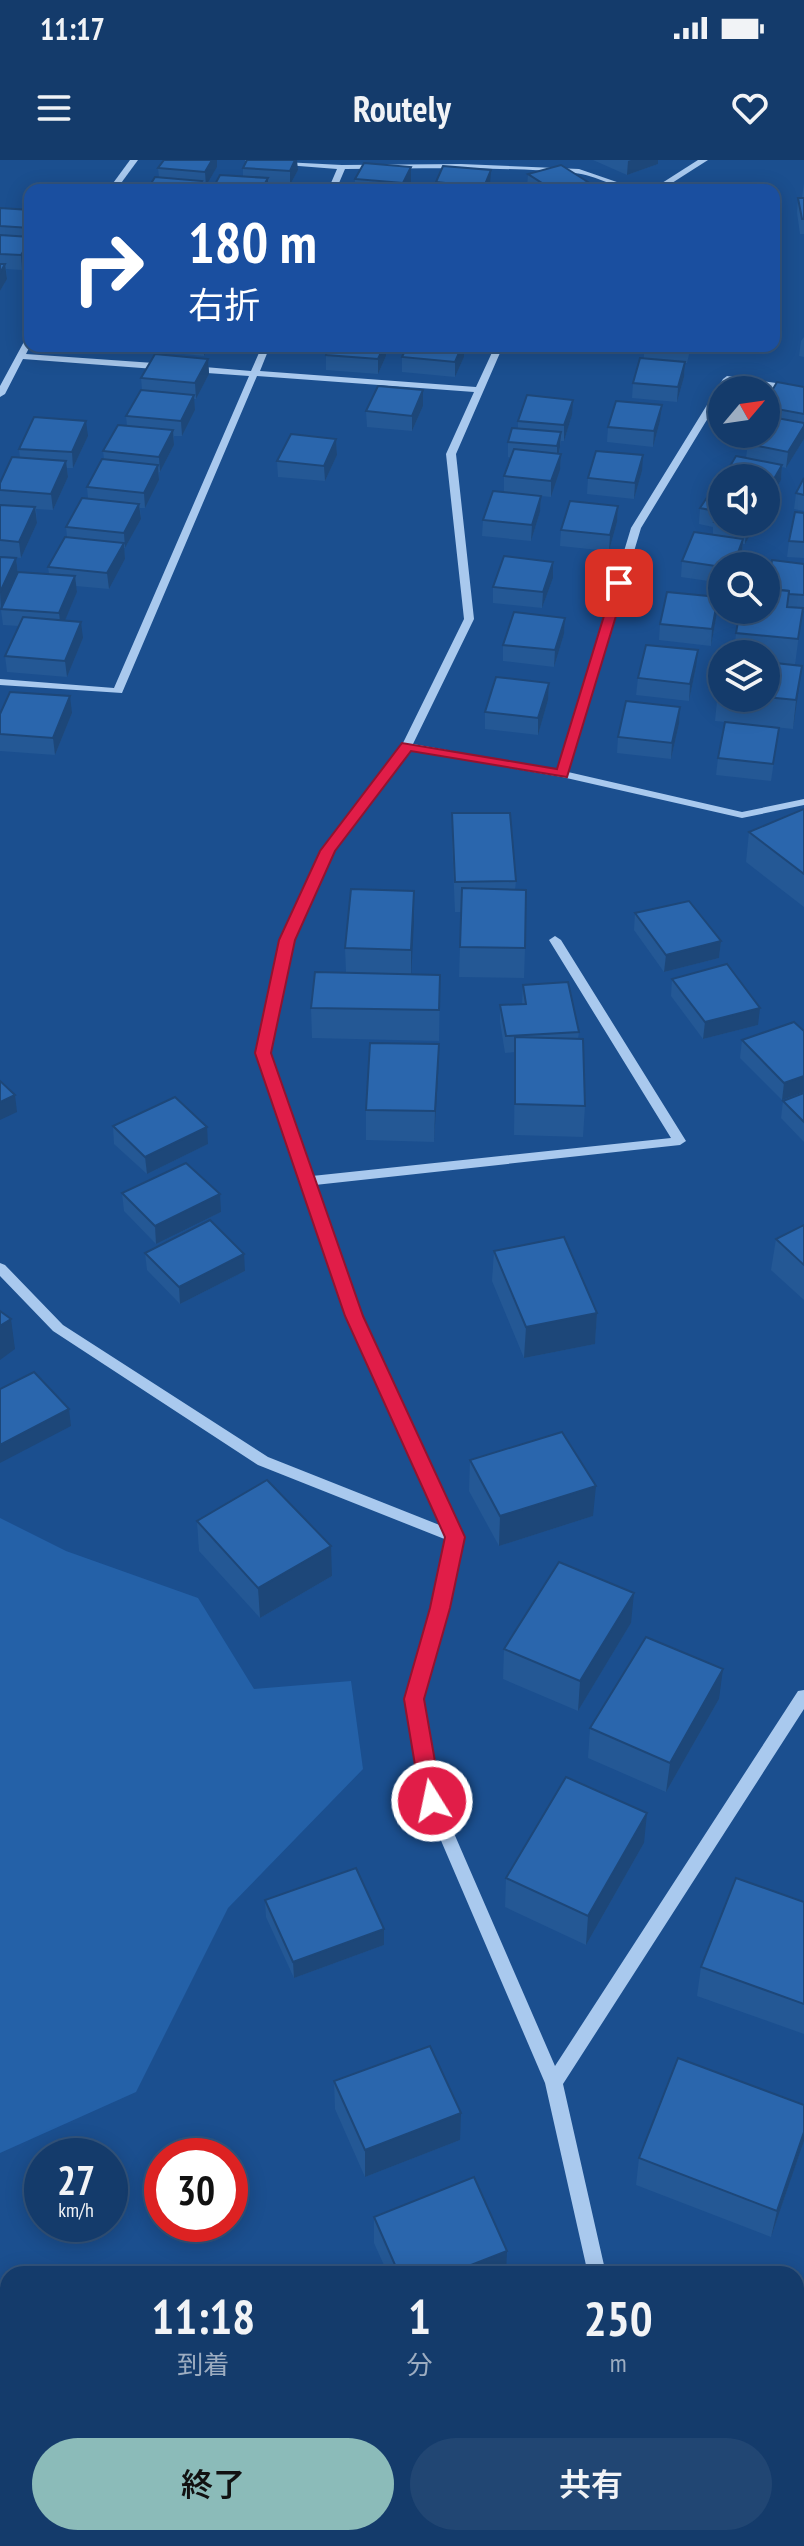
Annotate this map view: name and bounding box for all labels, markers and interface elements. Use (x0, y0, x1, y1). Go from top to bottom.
text: 11:17 (40, 9, 105, 48)
text: Routely (353, 85, 451, 132)
icon: menu (32, 86, 76, 130)
icon: heart (728, 86, 772, 130)
text: 180 m (188, 206, 317, 278)
icon: right (56, 216, 160, 320)
text: 右折 (188, 281, 260, 328)
north arrow (708, 376, 780, 448)
map controls (708, 376, 780, 712)
button: sound (708, 464, 780, 536)
pin (585, 549, 653, 617)
button: search (708, 552, 780, 624)
icon: arrive (597, 561, 641, 605)
button: layers (708, 640, 780, 712)
position arrow (390, 1759, 474, 1843)
speed limit sign: 30 (144, 2138, 248, 2242)
text: 27 (57, 2154, 95, 2206)
text: km/h (58, 2197, 94, 2223)
text: 11:18 (151, 2285, 255, 2347)
text: 1 (408, 2285, 431, 2347)
text: 250 (584, 2287, 653, 2349)
text: m (610, 2346, 627, 2379)
text: 到着 (177, 2348, 229, 2381)
text: 分 (406, 2348, 433, 2381)
button: 終了 (32, 2438, 394, 2530)
button: 共有 (410, 2438, 772, 2530)

